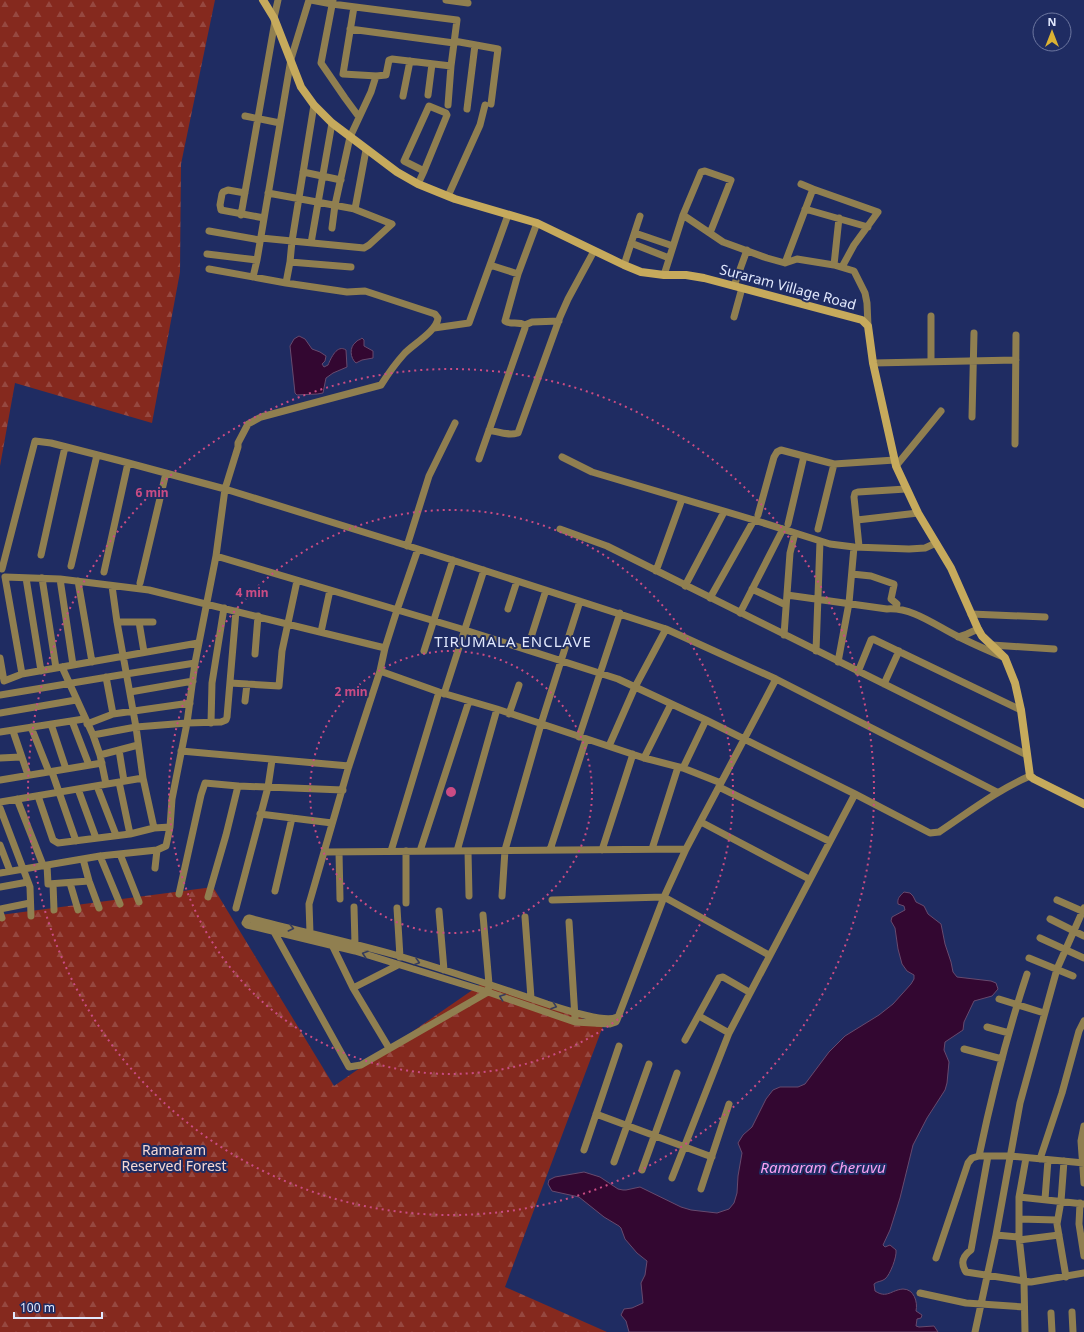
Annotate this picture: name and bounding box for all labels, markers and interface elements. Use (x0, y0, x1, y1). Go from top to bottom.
north arrow (1032, 12, 1072, 52)
text: N (1048, 14, 1056, 29)
street label: Suraram Village Road (718, 259, 859, 314)
text: 6 min (135, 484, 169, 501)
text: 4 min (235, 584, 269, 601)
district label: TIRUMALA ENCLAVE (434, 631, 592, 651)
text: 2 min (334, 683, 368, 700)
centre of rings (444, 785, 458, 799)
one-way arrow (288, 924, 294, 932)
one-way arrow (362, 951, 369, 959)
one-way arrow (413, 957, 420, 966)
one-way arrow (499, 994, 506, 1002)
one-way arrow (550, 1001, 557, 1010)
park label: Ramaram Reserved Forest (121, 1140, 227, 1175)
water label: Ramaram Cheruvu (760, 1157, 886, 1177)
scale bar (14, 1294, 102, 1320)
text: 100 m (20, 1299, 55, 1316)

